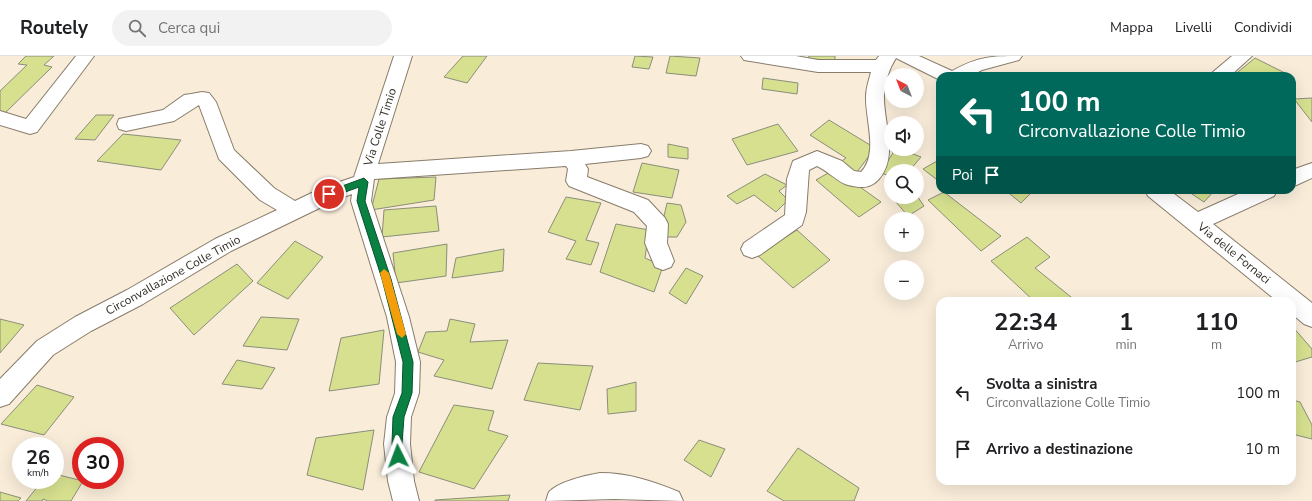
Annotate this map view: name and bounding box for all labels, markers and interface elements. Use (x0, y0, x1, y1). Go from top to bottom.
search box (112, 10, 392, 46)
text: Routely (20, 15, 88, 41)
icon: search (126, 17, 148, 39)
text: Cerca qui (158, 18, 220, 38)
text: Mappa (1110, 18, 1153, 37)
text: Livelli (1175, 18, 1212, 37)
text: Condividi (1234, 18, 1292, 37)
north arrow (884, 68, 924, 108)
map controls (884, 68, 924, 300)
text: 100 m (1018, 83, 1101, 121)
street label: Via Colle Timio (360, 86, 400, 169)
icon: left (952, 88, 1004, 140)
button: sound (884, 116, 924, 156)
text: Circonvallazione Colle Timio (1018, 119, 1246, 143)
button: search (884, 164, 924, 204)
icon: arrive (981, 164, 1003, 186)
text: Poi (952, 165, 973, 185)
pin (312, 177, 346, 211)
icon: arrive (318, 183, 340, 205)
button: + (884, 212, 924, 252)
street label: Via delle Fornaci (1194, 218, 1274, 287)
street label: Circonvallazione Colle Timio (103, 231, 244, 319)
button: − (884, 260, 924, 300)
text: 22:34 (994, 306, 1057, 338)
text: 1 (1119, 306, 1133, 338)
text: 110 (1195, 306, 1238, 338)
text: Arrivo (1008, 336, 1044, 354)
text: min (1115, 336, 1137, 354)
text: m (1211, 336, 1222, 354)
text: Svolta a sinistra (986, 374, 1097, 394)
icon: left (952, 382, 974, 404)
text: 100 m (1236, 383, 1280, 403)
text: Circonvallazione Colle Timio (986, 394, 1150, 412)
position arrow (377, 435, 419, 477)
speed limit sign: 30 (72, 437, 124, 489)
icon: arrive (952, 438, 974, 460)
text: Arrivo a destinazione (986, 439, 1133, 459)
text: 10 m (1245, 439, 1280, 459)
text: 26 (26, 444, 50, 471)
text: km/h (27, 466, 49, 480)

